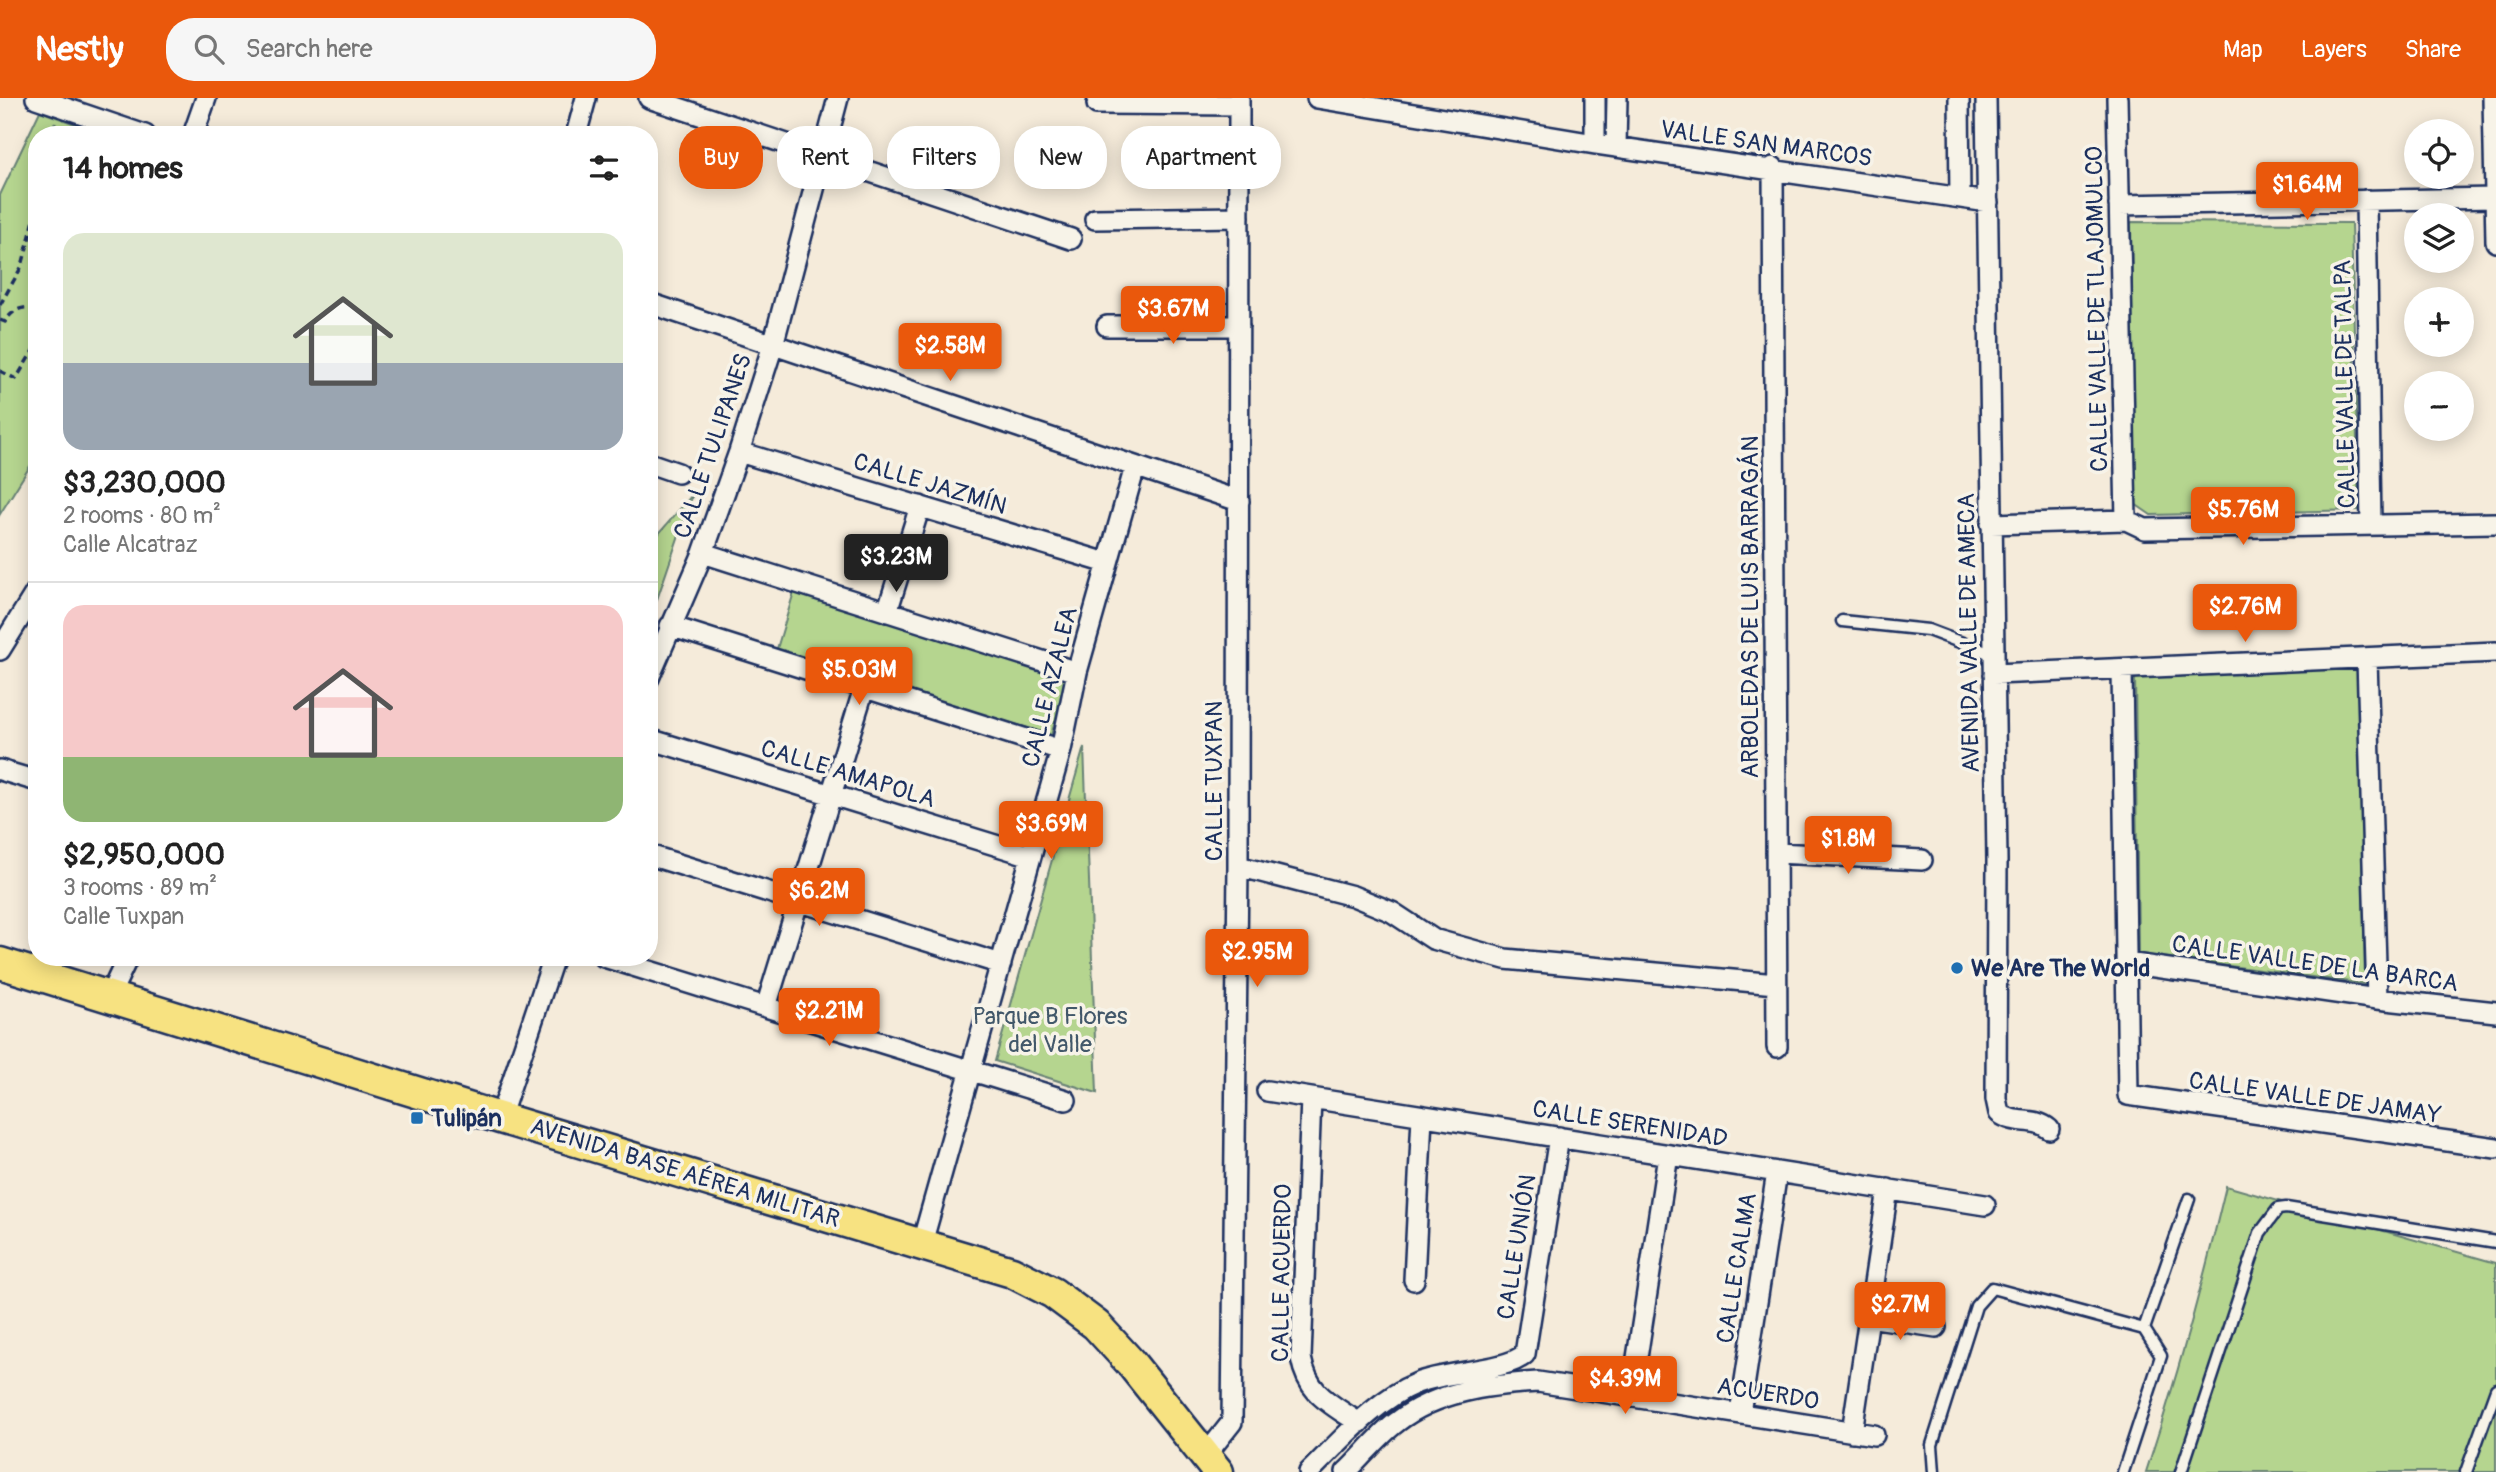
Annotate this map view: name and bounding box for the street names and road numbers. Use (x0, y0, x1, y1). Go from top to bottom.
street label: VALLE SAN MARCOS (1658, 115, 1874, 173)
street label: CALLE VALLE DE TLAJOMULCO (2080, 146, 2114, 472)
street label: CALLE VALLE DE TALPA (2328, 259, 2362, 509)
street label: CALLE TULIPANES (668, 350, 758, 542)
street label: ARBOLEDAS DE LUIS BARRAGÁN (1736, 435, 1765, 779)
street label: CALLE JAZMÍN (850, 447, 1010, 521)
street label: AVENIDA VALLE DE AMECA (1952, 493, 1986, 773)
street label: CALLE AZALEA (1016, 604, 1084, 770)
street label: CALLE TUXPAN (1200, 701, 1229, 861)
street label: CALLE AMAPOLA (757, 734, 939, 814)
street label: CALLE VALLE DE LA BARCA (2170, 930, 2460, 998)
street label: CALLE VALLE DE JAMAY (2187, 1066, 2443, 1130)
street label: CALLE SERENIDAD (1530, 1094, 1730, 1154)
street label: AVENIDA BASE AÉREA MILITAR (527, 1112, 843, 1234)
street label: CALLE UNIÓN (1490, 1172, 1543, 1322)
street label: CALLE ACUERDO (1266, 1184, 1298, 1362)
street label: CALLE CALMA (1711, 1191, 1763, 1345)
street label: ACUERDO (1715, 1372, 1821, 1416)

